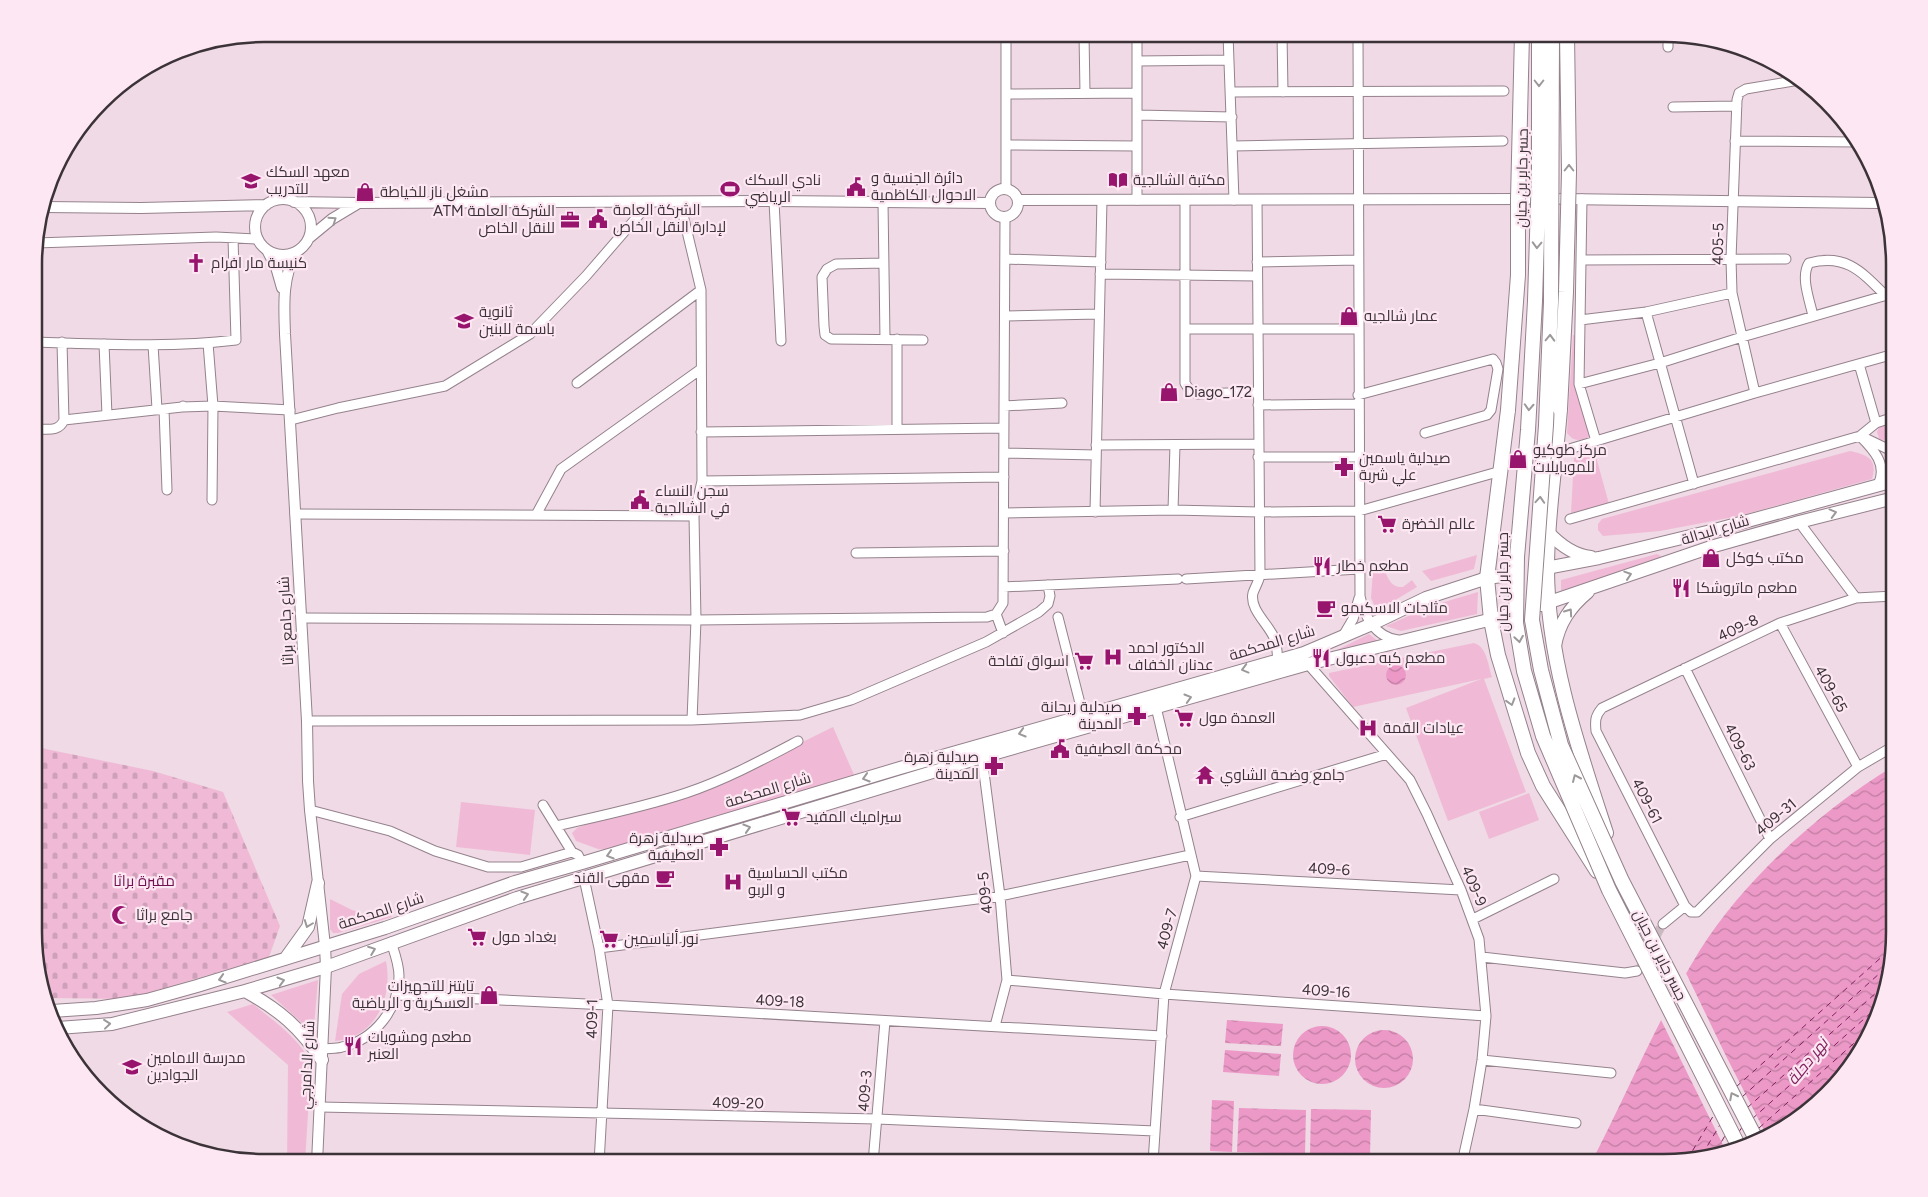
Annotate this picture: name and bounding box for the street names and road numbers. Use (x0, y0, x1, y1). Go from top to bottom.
street label: جسر جابر بن حيان (1512, 128, 1533, 228)
street label: 405-5 (1709, 223, 1727, 265)
street label: شارع البدالة (1679, 511, 1752, 551)
street label: جسر جابر بن حيان (1494, 532, 1513, 632)
street label: شارع جامع براثا (275, 576, 299, 666)
street label: 409-8 (1715, 611, 1761, 645)
street label: شارع المحكمة (1227, 621, 1318, 666)
street label: 409-65 (1811, 662, 1851, 716)
street label: 409-63 (1721, 720, 1759, 774)
street label: شارع المحكمة (723, 768, 814, 813)
street label: 409-61 (1628, 775, 1666, 827)
street label: 409-31 (1752, 795, 1800, 839)
street label: 409-6 (1307, 859, 1351, 879)
street label: 409-9 (1457, 863, 1491, 909)
street label: 409-5 (974, 871, 996, 915)
street label: شارع المحكمة (336, 889, 427, 935)
street label: 409-7 (1153, 907, 1181, 951)
street label: جسر جابر بن حيان (1629, 907, 1691, 1004)
street label: 409-16 (1301, 980, 1351, 1002)
street label: 409-18 (755, 991, 805, 1011)
street label: 409-1 (583, 999, 601, 1039)
street label: شارع الدامرجي (296, 1020, 321, 1110)
street label: 409-3 (854, 1069, 876, 1113)
street label: 409-20 (712, 1094, 764, 1112)

